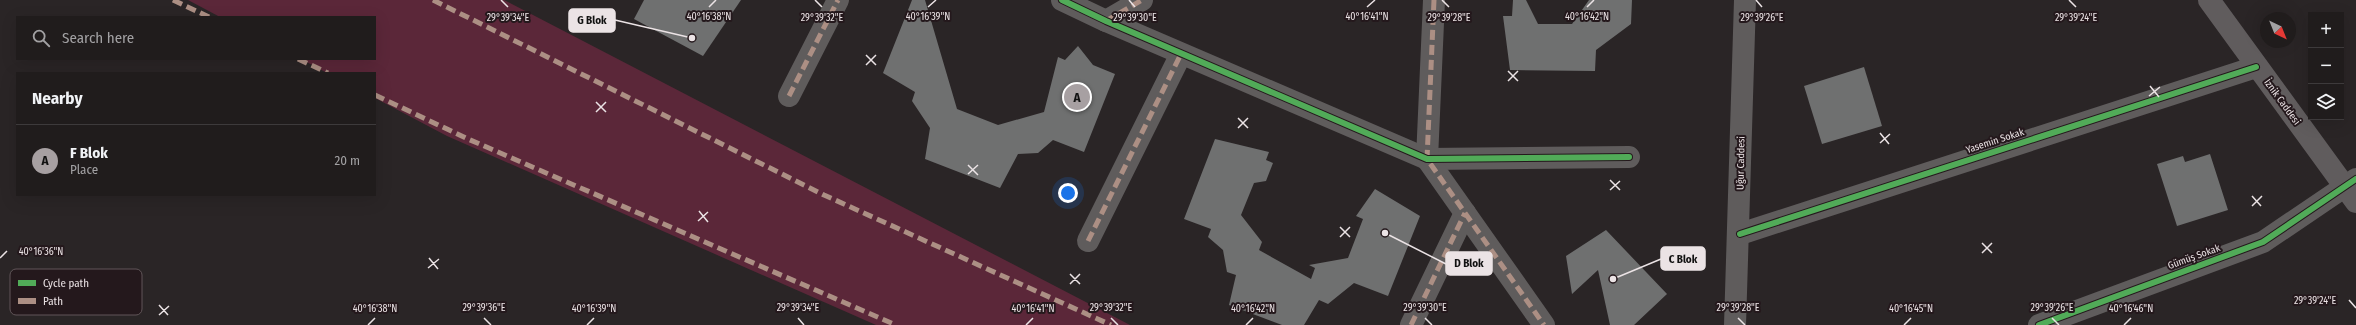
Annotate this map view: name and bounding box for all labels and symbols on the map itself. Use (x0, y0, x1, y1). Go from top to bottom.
callout: G Blok (569, 9, 615, 32)
text: 40°16'38"N (687, 11, 731, 23)
text: 40°16'39"N (906, 11, 950, 23)
text: 40°16'41"N (1345, 11, 1389, 23)
text: 40°16'42"N (1565, 11, 1609, 23)
text: 29°39'34"E (487, 12, 530, 24)
text: 29°39'32"E (801, 12, 844, 24)
text: 29°39'30"E (1113, 12, 1157, 24)
text: 29°39'28"E (1428, 12, 1471, 24)
text: 29°39'26"E (1741, 12, 1784, 24)
text: 29°39'24"E (2055, 12, 2097, 24)
north arrow (2260, 12, 2296, 48)
text: G Blok (577, 14, 607, 27)
street label: İznik Caddesi (2261, 76, 2304, 127)
pin: A (1064, 82, 1090, 112)
street label: Yasemin Sokak (1964, 126, 2026, 156)
street label: Uğur Caddesi (1735, 136, 1747, 190)
your location (1058, 183, 1078, 203)
street label: Gümüş Sokak (2166, 242, 2222, 272)
text: 40°16'36"N (19, 246, 63, 258)
callout: C Blok (1661, 247, 1705, 270)
callout: D Blok (1446, 252, 1492, 275)
text: C Blok (1669, 253, 1698, 266)
text: D Blok (1454, 257, 1484, 270)
legend (10, 269, 142, 315)
text: Cycle path (43, 277, 89, 290)
text: Path (43, 295, 63, 308)
text: 29°39'24"E (2294, 295, 2336, 307)
text: 29°39'36"E (463, 302, 506, 314)
text: 29°39'34"E (777, 302, 820, 314)
text: 29°39'32"E (1090, 302, 1133, 314)
text: 29°39'30"E (1403, 302, 1447, 314)
text: 29°39'28"E (1717, 302, 1760, 314)
text: 29°39'26"E (2031, 302, 2074, 314)
text: 40°16'38"N (353, 303, 397, 315)
text: 40°16'39"N (572, 303, 616, 315)
text: 40°16'41"N (1011, 303, 1055, 315)
text: 40°16'42"N (1231, 303, 1275, 315)
text: 40°16'45"N (1889, 303, 1933, 315)
text: 40°16'46"N (2109, 303, 2153, 315)

